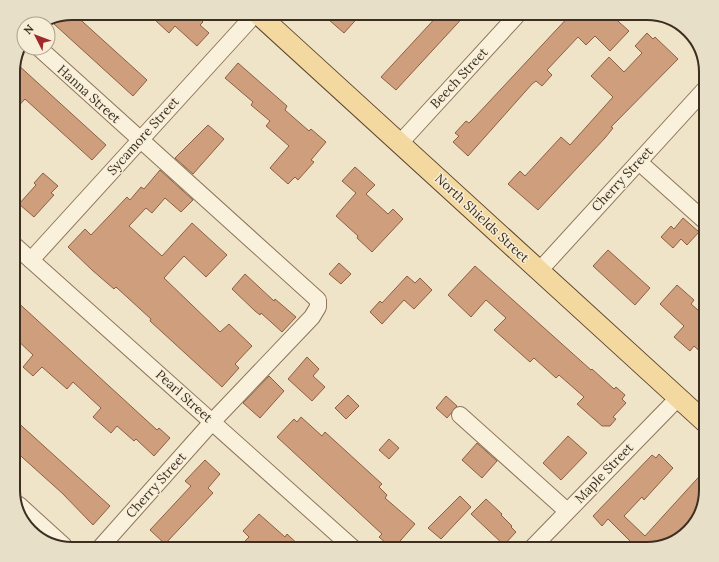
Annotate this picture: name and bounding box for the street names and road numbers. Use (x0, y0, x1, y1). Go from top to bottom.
street label: Beech Street (427, 44, 491, 112)
street label: Hanna Street (54, 61, 124, 127)
street label: Sycamore Street (103, 93, 183, 179)
street label: Cherry Street (588, 143, 656, 215)
street label: North Shields Street (431, 170, 533, 266)
street label: Pearl Street (152, 366, 216, 426)
street label: Maple Street (571, 439, 637, 507)
street label: Cherry Street (122, 449, 190, 521)

